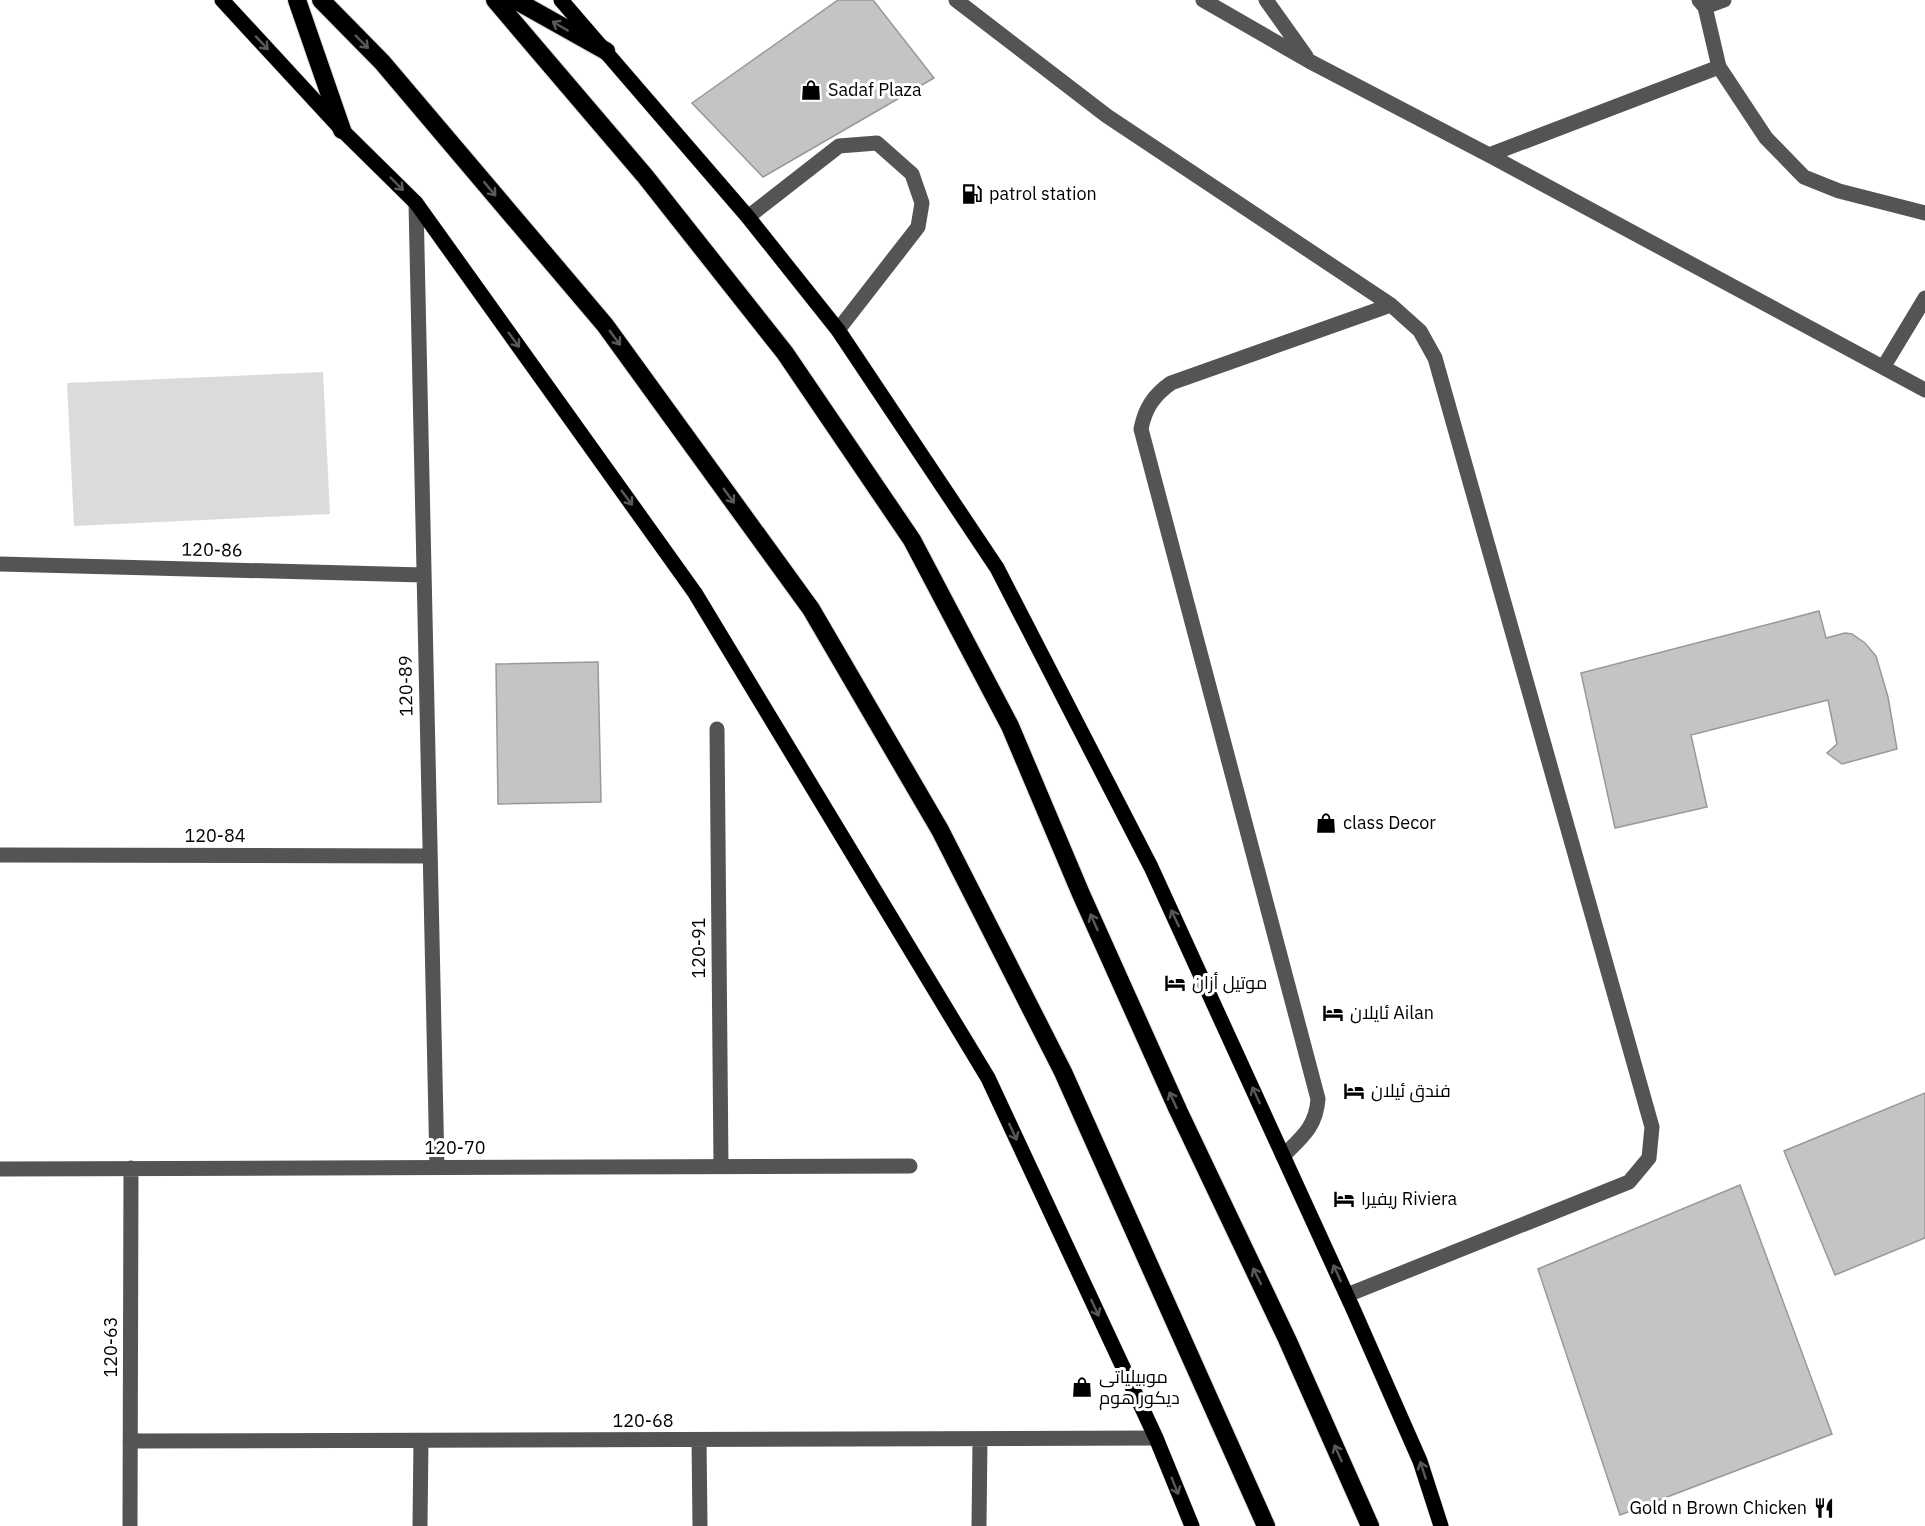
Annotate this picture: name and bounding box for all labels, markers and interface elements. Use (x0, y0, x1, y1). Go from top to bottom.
one-way arrow (552, 20, 570, 31)
one-way arrow (354, 34, 369, 49)
one-way arrow (255, 35, 269, 50)
shop icon: Sadaf Plaza (799, 78, 823, 102)
place label: Sadaf Plaza (828, 78, 922, 101)
one-way arrow (389, 177, 404, 192)
one-way arrow (483, 181, 497, 196)
fuel station icon: patrol station (960, 182, 984, 206)
place label: patrol station (989, 182, 1097, 205)
one-way arrow (609, 330, 621, 346)
one-way arrow (508, 331, 520, 347)
one-way arrow (723, 488, 735, 504)
one-way arrow (621, 490, 633, 506)
street label: 120-86 (181, 537, 243, 562)
street label: 120-89 (393, 655, 418, 717)
shop icon: class Decor (1314, 811, 1338, 835)
place label: class Decor (1343, 811, 1436, 834)
street label: 120-84 (184, 824, 246, 847)
one-way arrow (1168, 909, 1180, 927)
one-way arrow (1088, 913, 1099, 931)
street label: 120-91 (687, 917, 710, 979)
hotel icon: موتيل أزان (1163, 971, 1187, 995)
place label: موتيل أزان (1192, 971, 1267, 994)
hotel icon: ئایلان Ailan (1321, 1001, 1345, 1025)
place label: ئایلان Ailan (1350, 1001, 1434, 1024)
hotel icon: فندق ئيلان (1342, 1079, 1366, 1103)
place label: فندق ئيلان (1371, 1079, 1451, 1103)
one-way arrow (1249, 1087, 1261, 1105)
one-way arrow (1167, 1091, 1178, 1110)
one-way arrow (1007, 1122, 1019, 1140)
street label: 120-70 (424, 1136, 486, 1159)
hotel icon: ریفیرا Riviera (1332, 1187, 1356, 1211)
place label: ریفیرا Riviera (1361, 1187, 1458, 1210)
one-way arrow (1330, 1264, 1342, 1282)
one-way arrow (1251, 1267, 1263, 1285)
one-way arrow (1090, 1299, 1102, 1317)
street label: 120-63 (99, 1316, 122, 1378)
place label: موبیلیاتی دیکور هوم (1099, 1365, 1180, 1410)
shop icon: موبیلیاتی دیکور هوم (1070, 1375, 1094, 1399)
street label: 120-68 (612, 1409, 674, 1432)
one-way arrow (1332, 1445, 1343, 1463)
one-way arrow (1417, 1461, 1428, 1480)
one-way arrow (1170, 1476, 1181, 1495)
place label: Gold n Brown Chicken (1630, 1496, 1807, 1519)
restaurant icon: Gold n Brown Chicken (1812, 1496, 1836, 1520)

